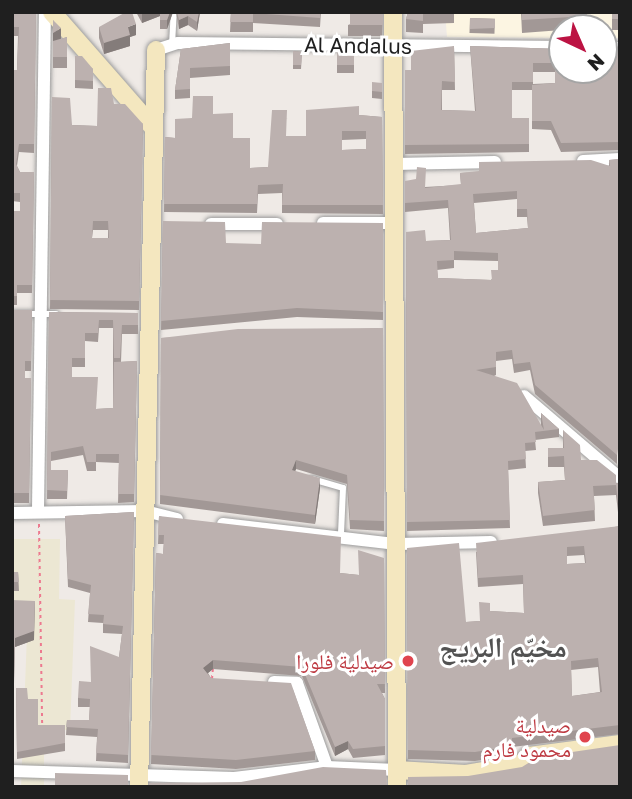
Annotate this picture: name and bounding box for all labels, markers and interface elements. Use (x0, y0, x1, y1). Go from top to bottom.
north arrow (548, 14, 618, 84)
street label: Al Andalus (304, 31, 412, 59)
text: N (583, 50, 610, 76)
district label: مخيّم البريج (439, 630, 567, 664)
place label: صيدلية فلورا (296, 648, 394, 674)
marker: صيدلية فلورا (400, 653, 416, 669)
place label: صيدلية محمود فارم (482, 712, 571, 762)
marker: صيدلية محمود فارم (577, 729, 593, 745)

